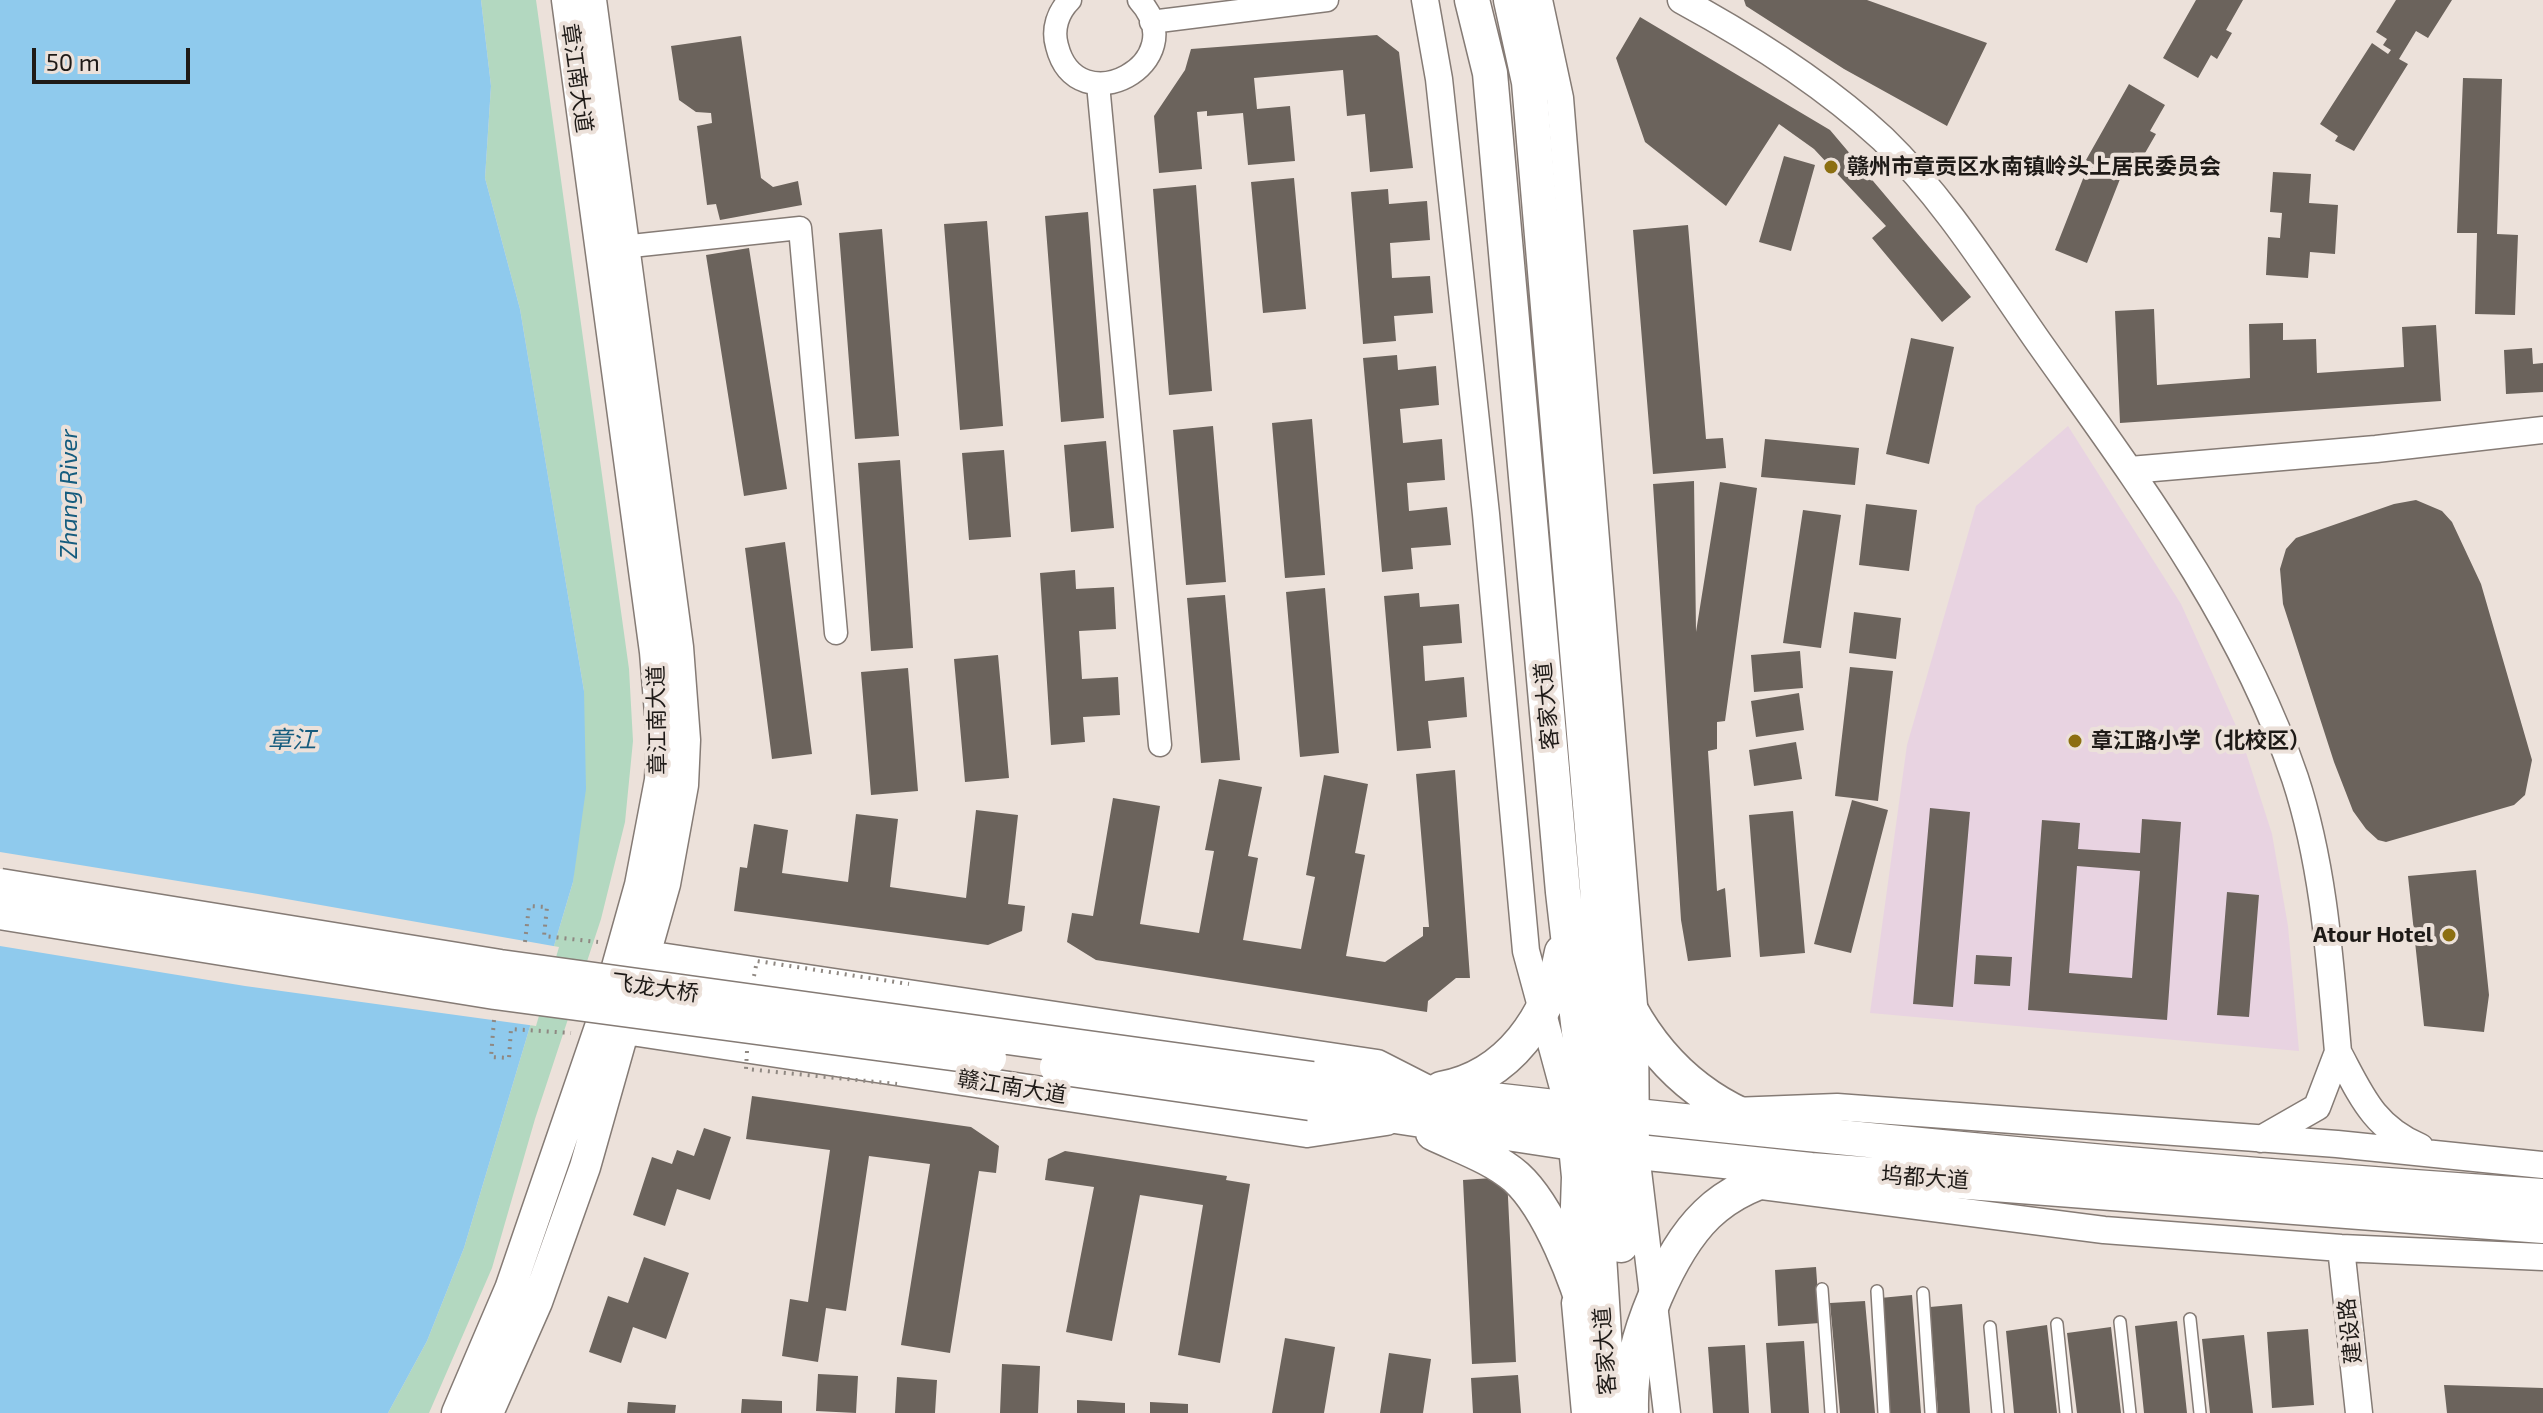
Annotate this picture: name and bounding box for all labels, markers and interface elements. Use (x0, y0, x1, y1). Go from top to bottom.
street label: 章江南大道 (556, 22, 598, 134)
scale bar (36, 32, 194, 82)
text: 50 m (46, 47, 100, 76)
place label: 赣州市章贡区水南镇岭头上居民委员会 (1847, 154, 2221, 180)
marker: 赣州市章贡区水南镇岭头上居民委员会 (1822, 158, 1840, 176)
water label: Zhang River (55, 429, 83, 559)
street label: 客家大道 (1530, 661, 1564, 751)
street label: 章江南大道 (643, 665, 671, 775)
water label: 章江 (268, 726, 316, 754)
place label: 章江路小学（北校区） (2091, 728, 2311, 754)
marker: 章江路小学（北校区） (2066, 732, 2084, 750)
place label: Atour Hotel (2313, 922, 2433, 948)
marker: Atour Hotel (2440, 926, 2458, 944)
street label: 飞龙大桥 (610, 969, 700, 1007)
street label: 赣江南大道 (956, 1065, 1068, 1109)
street label: 坞都大道 (1880, 1162, 1970, 1194)
street label: 建设路 (2333, 1297, 2367, 1365)
street label: 客家大道 (1589, 1306, 1621, 1396)

